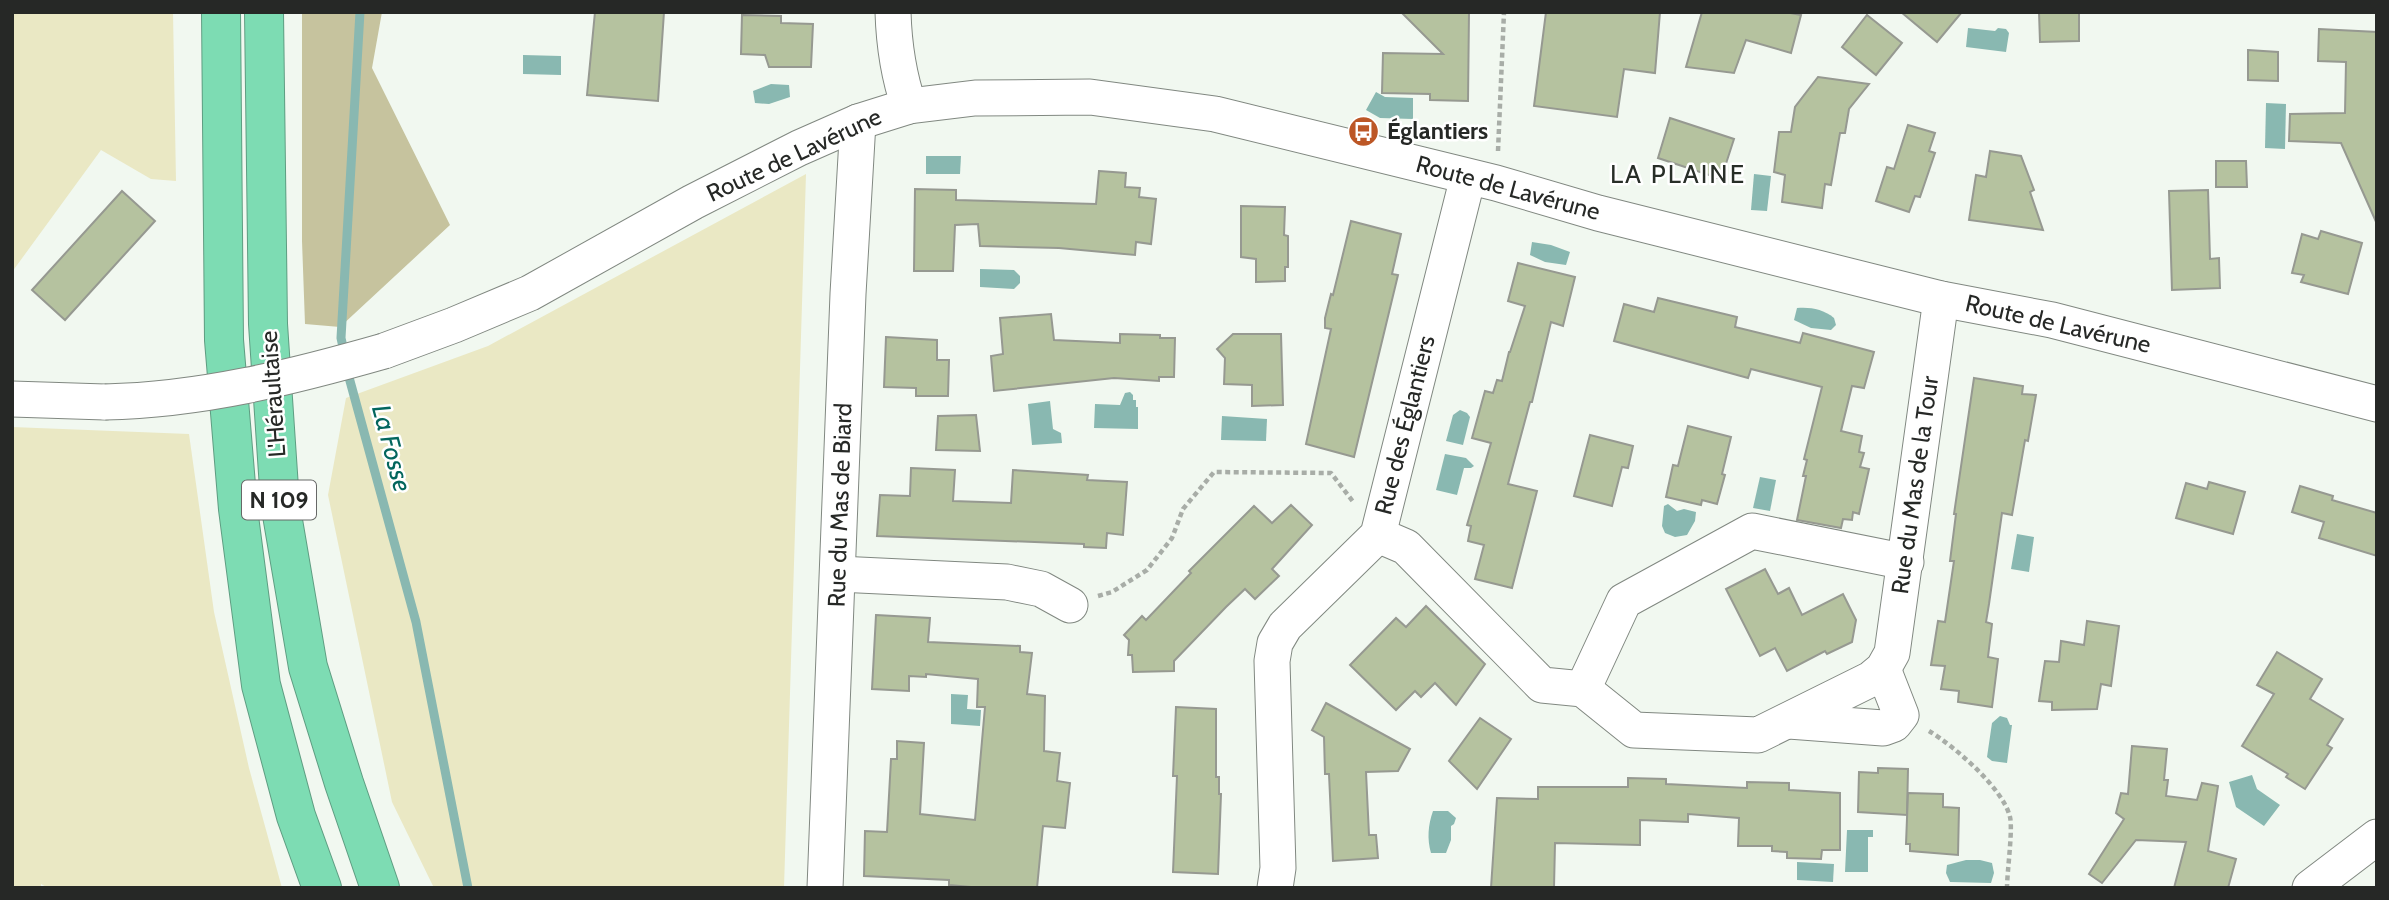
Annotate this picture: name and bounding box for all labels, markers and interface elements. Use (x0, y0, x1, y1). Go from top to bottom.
street label: Route de Lavérune (702, 101, 886, 208)
bus stop icon: Églantiers (1347, 114, 1381, 148)
place label: Églantiers (1387, 116, 1488, 145)
street label: Route de Lavérune (1413, 149, 1603, 226)
district label: LA PLAINE (1610, 158, 1746, 190)
street label: Route de Lavérune (1963, 288, 2154, 359)
street label: L'Héraultaise (254, 330, 291, 458)
street label: Rue des Églantiers (1368, 332, 1441, 518)
street label: Rue du Mas de la Tour (1885, 374, 1944, 596)
water label: La Fosse (365, 401, 419, 495)
street label: Rue du Mas de Biard (821, 402, 858, 608)
road number: N 109 (242, 480, 316, 520)

